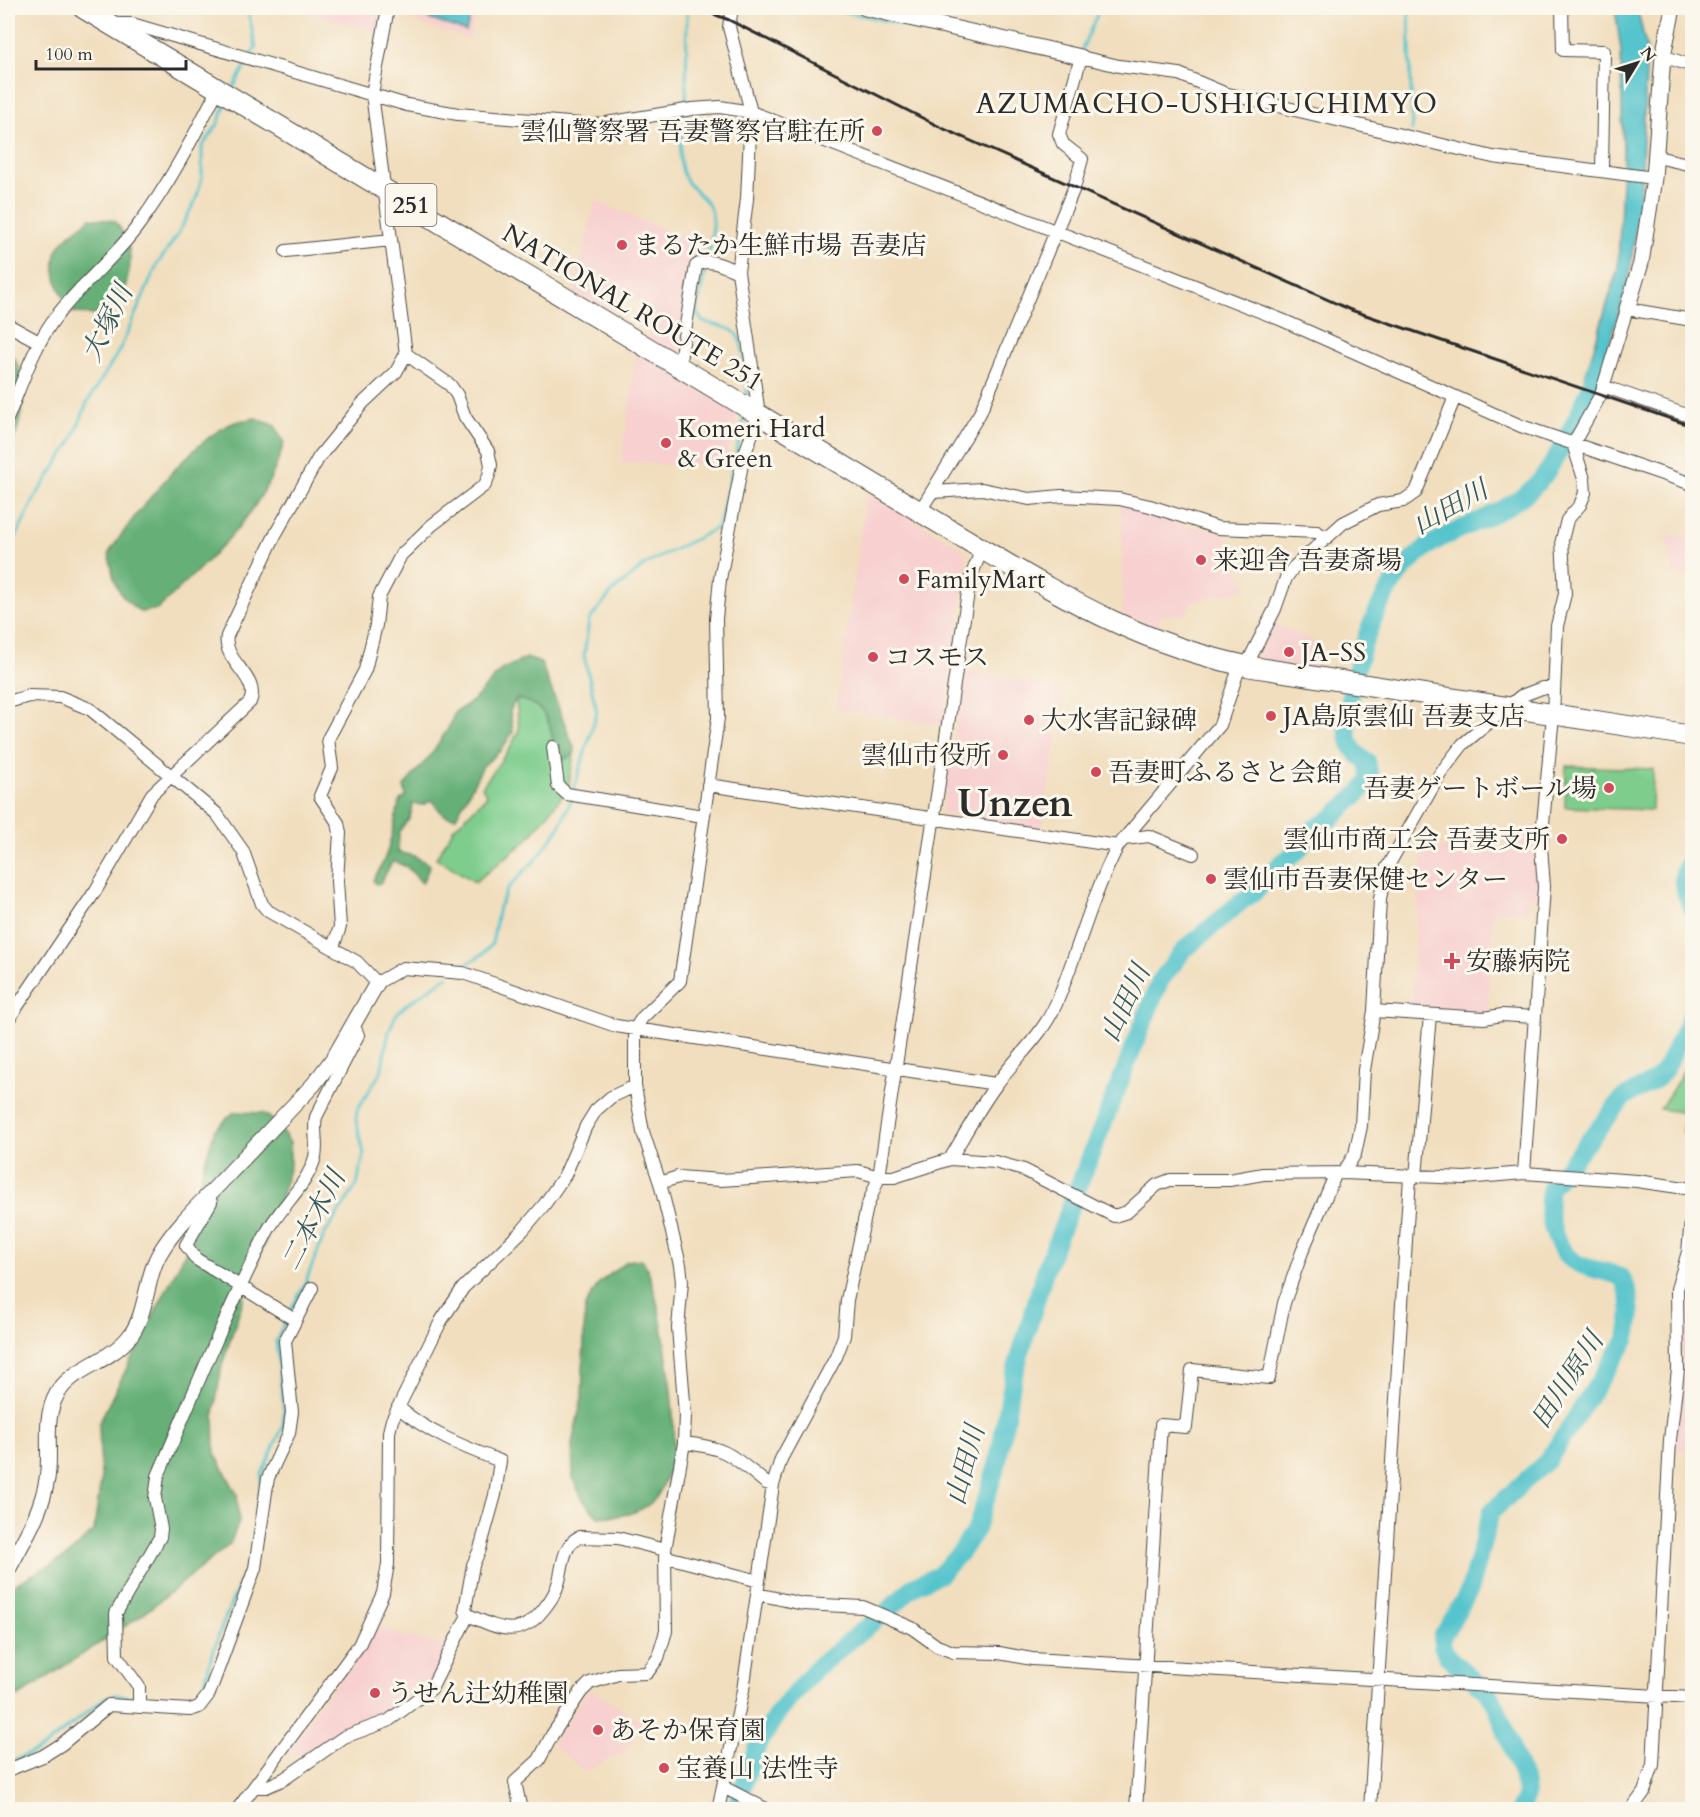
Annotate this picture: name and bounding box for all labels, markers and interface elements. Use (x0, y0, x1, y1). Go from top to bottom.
scale bar (36, 33, 186, 71)
north arrow (1607, 33, 1667, 93)
text: 100 m (45, 42, 93, 67)
text: N (1635, 42, 1661, 67)
district label: AZUMACHO-USHIGUCHIMYO (976, 85, 1438, 123)
place label: 雲仙警察署 吾妻警察官駐在所 (520, 114, 865, 149)
marker: 雲仙警察署 吾妻警察官駐在所 (870, 124, 884, 138)
road number: 251 (386, 184, 436, 226)
street label: NATIONAL ROUTE 251 (496, 216, 770, 399)
place label: まるたか生鮮市場 吾妻店 (634, 228, 927, 263)
marker: まるたか生鮮市場 吾妻店 (615, 238, 629, 252)
water label: 大塚川 (73, 276, 143, 368)
place label: Komeri Hard & Green (678, 411, 825, 476)
marker: Komeri Hard & Green (659, 436, 673, 450)
water label: 山田川 (1406, 470, 1497, 543)
place label: 来迎舎 吾妻斎場 (1213, 543, 1402, 578)
marker: 来迎舎 吾妻斎場 (1194, 553, 1208, 567)
place label: FamilyMart (916, 562, 1045, 597)
marker: FamilyMart (897, 572, 911, 586)
place label: JA-SS (1297, 635, 1366, 670)
place label: コスモス (885, 640, 989, 675)
marker: JA-SS (1282, 645, 1296, 659)
marker: コスモス (866, 650, 880, 664)
place label: JA島原雲仙 吾妻支店 (1279, 699, 1525, 734)
place label: 大水害記録碑 (1041, 703, 1197, 738)
marker: JA島原雲仙 吾妻支店 (1264, 709, 1278, 723)
marker: 大水害記録碑 (1022, 713, 1036, 727)
place label: 雲仙市役所 (861, 738, 991, 773)
marker: 雲仙市役所 (996, 748, 1010, 762)
place label: 吾妻町ふるさと会館 (1108, 755, 1342, 790)
marker: 吾妻町ふるさと会館 (1089, 765, 1103, 779)
place label: 吾妻ゲートボール場 (1364, 771, 1597, 806)
district label: Unzen (957, 778, 1073, 830)
marker: 吾妻ゲートボール場 (1602, 781, 1616, 795)
place label: 雲仙市商工会 吾妻支所 (1283, 822, 1550, 857)
marker: 雲仙市商工会 吾妻支所 (1555, 832, 1569, 846)
place label: 雲仙市吾妻保健センター (1223, 862, 1508, 897)
marker: 雲仙市吾妻保健センター (1204, 872, 1218, 886)
place label: 安藤病院 (1466, 944, 1570, 979)
marker: 安藤病院 (1443, 952, 1461, 970)
water label: 山田川 (1092, 956, 1161, 1048)
water label: 二本木川 (272, 1161, 356, 1277)
water label: 田川原川 (1522, 1322, 1614, 1436)
water label: 山田川 (937, 1418, 995, 1509)
place label: うせん辻幼稚園 (387, 1676, 569, 1711)
marker: うせん辻幼稚園 (368, 1686, 382, 1700)
place label: あそか保育園 (610, 1713, 766, 1748)
marker: あそか保育園 (591, 1723, 605, 1737)
place label: 宝養山 法性寺 (676, 1751, 839, 1786)
marker: 宝養山 法性寺 (657, 1761, 671, 1775)

